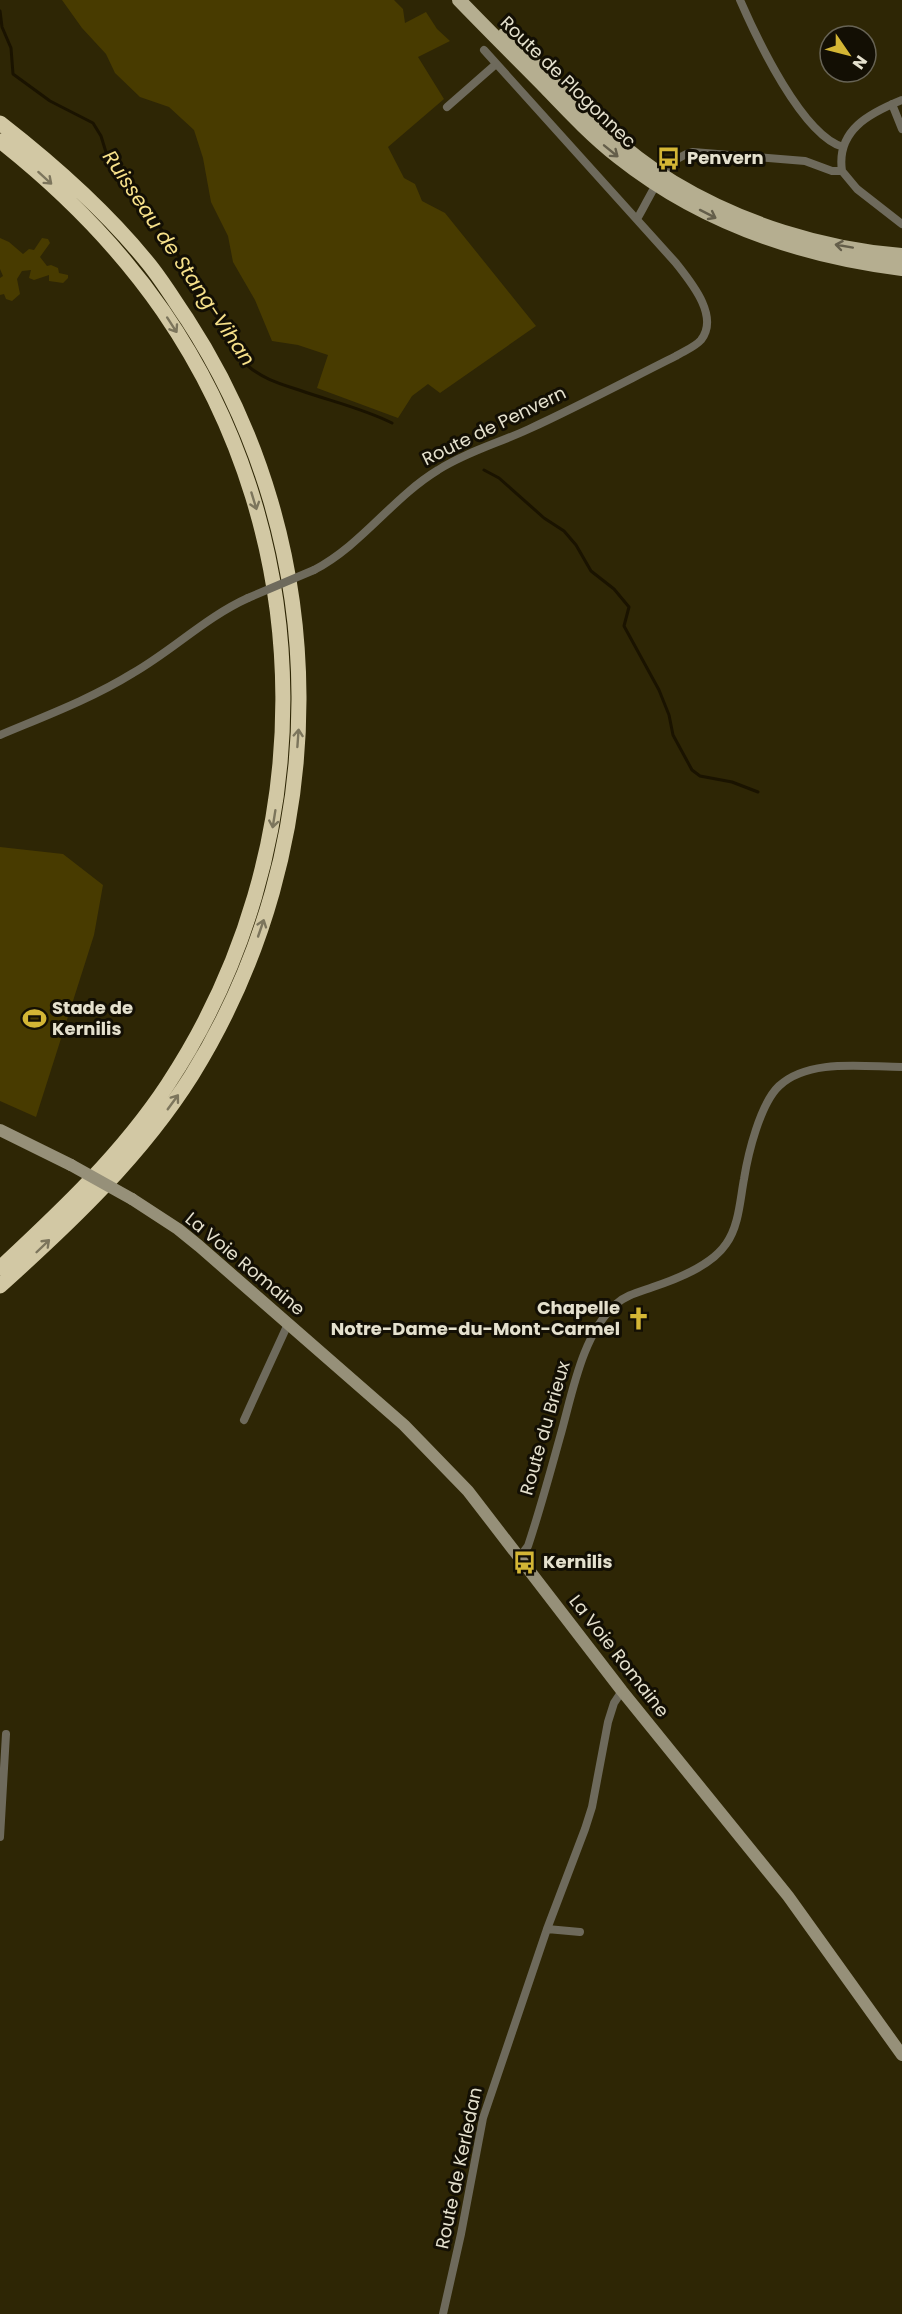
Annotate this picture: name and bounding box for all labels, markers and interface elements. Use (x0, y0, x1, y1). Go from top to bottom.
street label: Route de Plogonnec (495, 10, 642, 153)
north arrow (818, 24, 878, 84)
text: N (847, 51, 873, 74)
one-way arrow (603, 144, 618, 158)
water label: Ruisseau de Stang-Vihan (96, 145, 262, 371)
bus stop icon: Penvern (656, 145, 682, 171)
place label: Penvern (687, 145, 764, 170)
one-way arrow (37, 171, 52, 185)
one-way arrow (699, 208, 717, 220)
one-way arrow (835, 241, 854, 252)
one-way arrow (166, 316, 178, 333)
street label: Route de Penvern (418, 380, 570, 471)
one-way arrow (249, 491, 260, 510)
one-way arrow (293, 728, 304, 748)
one-way arrow (268, 809, 279, 828)
one-way arrow (256, 919, 267, 938)
place label: Stade de Kernilis (52, 995, 133, 1041)
sports icon: Stade de Kernilis (21, 1005, 47, 1031)
one-way arrow (167, 1094, 180, 1110)
street label: La Voie Romaine (180, 1206, 310, 1321)
one-way arrow (36, 1239, 51, 1254)
place label: Chapelle Notre-Dame-du-Mont-Carmel (331, 1295, 620, 1341)
church icon: Chapelle Notre-Dame-du-Mont-Carmel (625, 1305, 651, 1331)
street label: Route du Brieux (513, 1358, 576, 1498)
bus stop icon: Kernilis (512, 1549, 538, 1575)
place label: Kernilis (543, 1549, 612, 1574)
street label: La Voie Romaine (564, 1589, 675, 1722)
street label: Route de Kerledan (429, 2085, 488, 2251)

